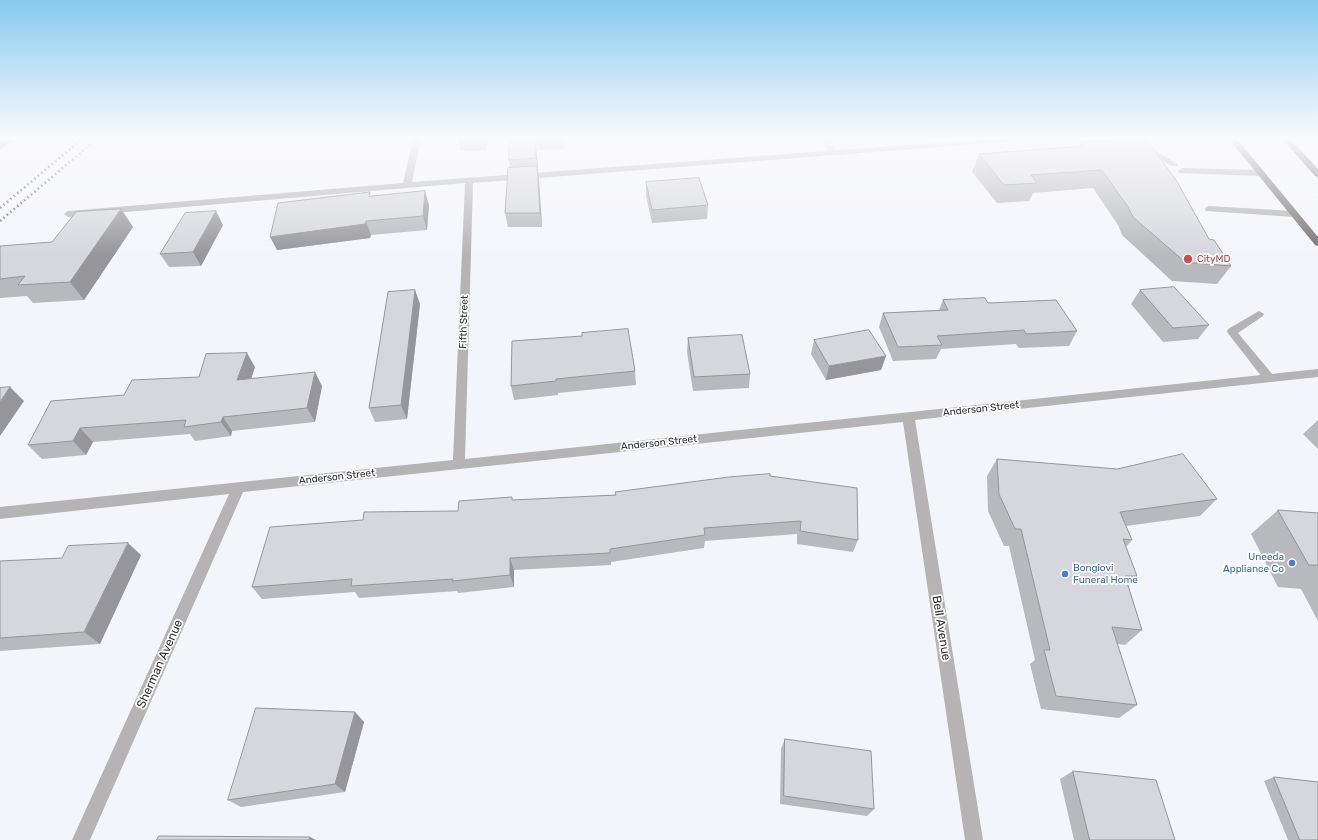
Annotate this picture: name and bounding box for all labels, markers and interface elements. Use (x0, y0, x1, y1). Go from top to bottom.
marker: CityMD (1182, 253, 1194, 265)
place label: CityMD (1197, 253, 1230, 265)
street label: Fifth Street (457, 295, 471, 349)
street label: Anderson Street (942, 399, 1020, 419)
street label: Anderson Street (620, 433, 698, 453)
street label: Anderson Street (298, 467, 376, 487)
place label: Uneeda Appliance Co (1223, 551, 1284, 574)
marker: Uneeda Appliance Co (1287, 558, 1297, 568)
place label: Bongiovi Funeral Home (1073, 562, 1138, 586)
marker: Bongiovi Funeral Home (1060, 569, 1070, 579)
street label: Bell Avenue (929, 595, 953, 661)
street label: Sherman Avenue (134, 617, 186, 711)

